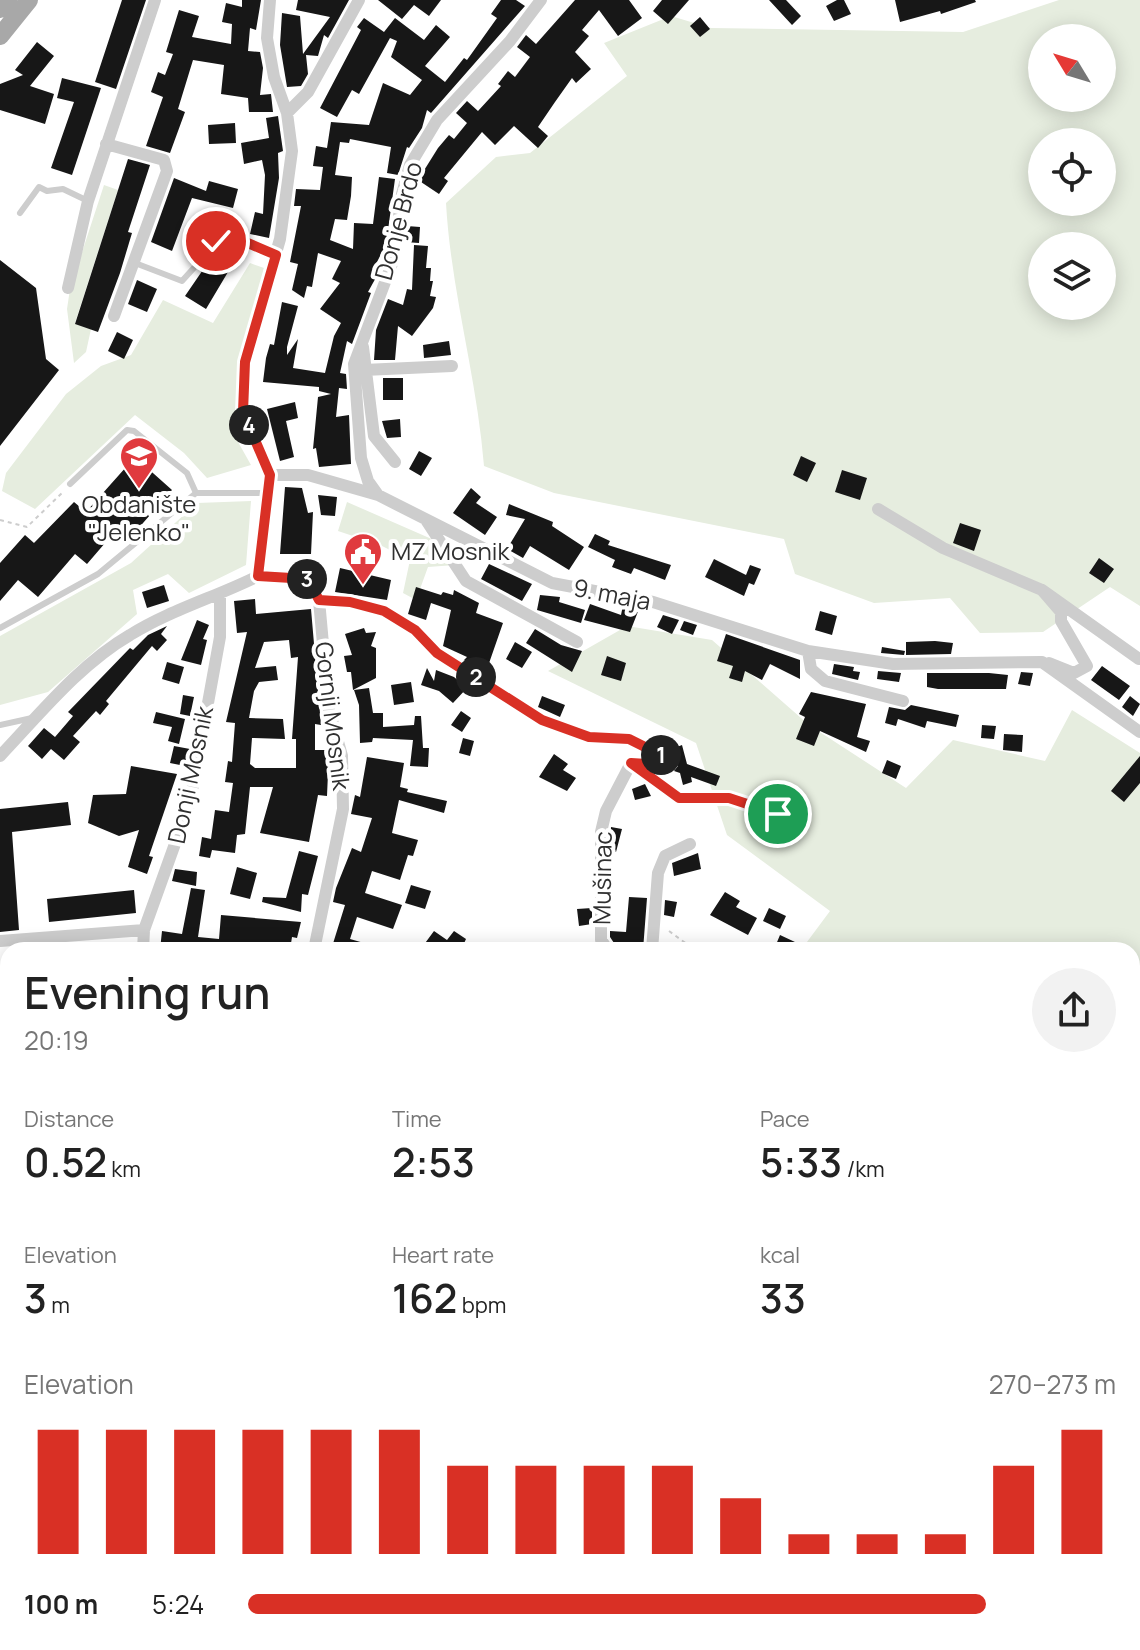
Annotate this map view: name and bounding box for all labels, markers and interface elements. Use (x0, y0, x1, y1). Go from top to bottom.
north arrow (1028, 24, 1116, 112)
map controls (1028, 24, 1116, 320)
button: locate (1028, 128, 1116, 216)
street label: Donje Brdo (366, 158, 429, 283)
pin (182, 207, 250, 275)
icon: check (194, 219, 238, 263)
button: layers (1028, 232, 1116, 320)
pin: 4 (229, 405, 269, 445)
text: 4 (242, 410, 256, 440)
school or university icon: Obdanište "Jelenko" (118, 435, 160, 490)
place label: Obdanište "Jelenko" (82, 487, 196, 548)
public building icon: MZ Mosnik (342, 531, 384, 586)
place label: MZ Mosnik (391, 534, 510, 567)
pin: 3 (287, 559, 327, 599)
text: 3 (301, 564, 313, 594)
street label: 9. maja (571, 570, 654, 617)
street label: Gornji Mosnik (308, 640, 359, 793)
pin: 2 (456, 657, 496, 697)
text: 2 (469, 662, 483, 692)
street label: Donji Mosnik (159, 702, 220, 846)
pin: 1 (641, 735, 681, 775)
text: 1 (656, 740, 666, 770)
pin (744, 780, 812, 848)
icon: arrive (756, 792, 800, 836)
street label: Mušinac (584, 831, 619, 925)
text: Evening run (24, 962, 270, 1022)
button: share (1032, 968, 1116, 1052)
text: 20:19 (24, 1022, 89, 1058)
text: Distance (24, 1104, 114, 1134)
text: Time (392, 1104, 442, 1134)
text: Pace (760, 1104, 810, 1134)
text: 0.52 (24, 1134, 107, 1189)
text: 2:53 (392, 1134, 475, 1189)
text: 5:33 (760, 1134, 842, 1189)
text: km (107, 1154, 141, 1184)
text: /km (842, 1154, 885, 1184)
text: Elevation (24, 1240, 117, 1270)
text: Heart rate (392, 1240, 494, 1270)
text: kcal (760, 1240, 800, 1270)
text: 3 (24, 1270, 47, 1325)
text: 162 (392, 1270, 457, 1325)
text: 33 (760, 1270, 806, 1325)
text: m (47, 1290, 70, 1320)
text: bpm (457, 1290, 506, 1320)
text: Elevation (24, 1366, 134, 1402)
text: 270–273 m (989, 1366, 1116, 1402)
text: 100 m (24, 1586, 98, 1622)
text: 5:24 (152, 1586, 204, 1622)

